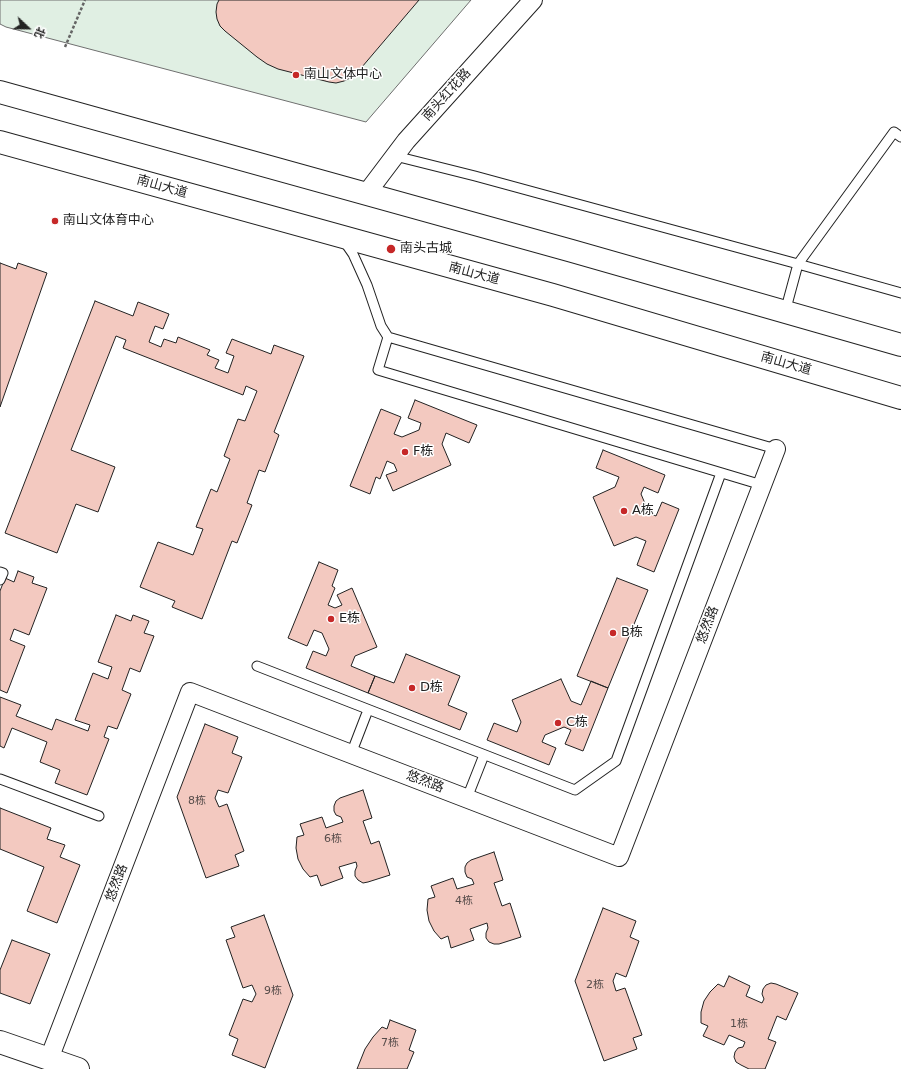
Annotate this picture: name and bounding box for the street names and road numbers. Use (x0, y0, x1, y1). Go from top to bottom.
street label: 南头红花路 (419, 66, 475, 124)
street label: 南山大道 (135, 172, 189, 202)
street label: 南山大道 (447, 260, 501, 288)
street label: 南山大道 (759, 349, 813, 379)
street label: 悠然路 (694, 604, 722, 646)
street label: 悠然路 (404, 768, 446, 796)
street label: 悠然路 (103, 862, 131, 904)

